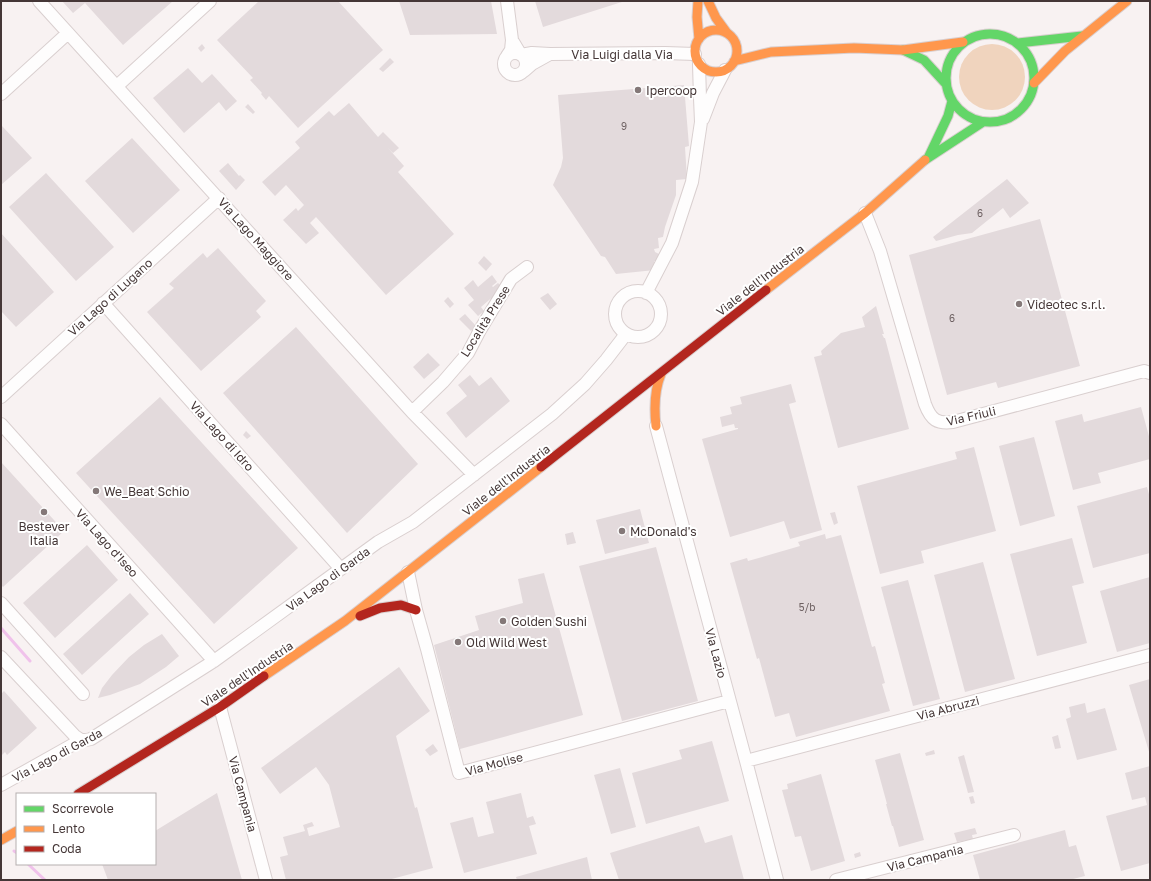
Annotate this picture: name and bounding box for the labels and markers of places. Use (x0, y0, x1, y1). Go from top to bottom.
place label: Ipercoop (646, 83, 697, 98)
marker: Ipercoop (633, 85, 643, 95)
place label: Videotec s.r.l. (1027, 297, 1106, 312)
marker: Videotec s.r.l. (1014, 299, 1024, 309)
place label: We_Beat Schio (104, 484, 189, 499)
marker: We_Beat Schio (91, 486, 101, 496)
marker: Bestever Italia (39, 507, 49, 517)
place label: Bestever Italia (18, 519, 70, 548)
place label: McDonald's (630, 524, 697, 539)
marker: McDonald's (617, 526, 627, 536)
place label: Golden Sushi (511, 614, 587, 629)
marker: Golden Sushi (498, 616, 508, 626)
place label: Old Wild West (466, 635, 547, 650)
marker: Old Wild West (453, 637, 463, 647)

